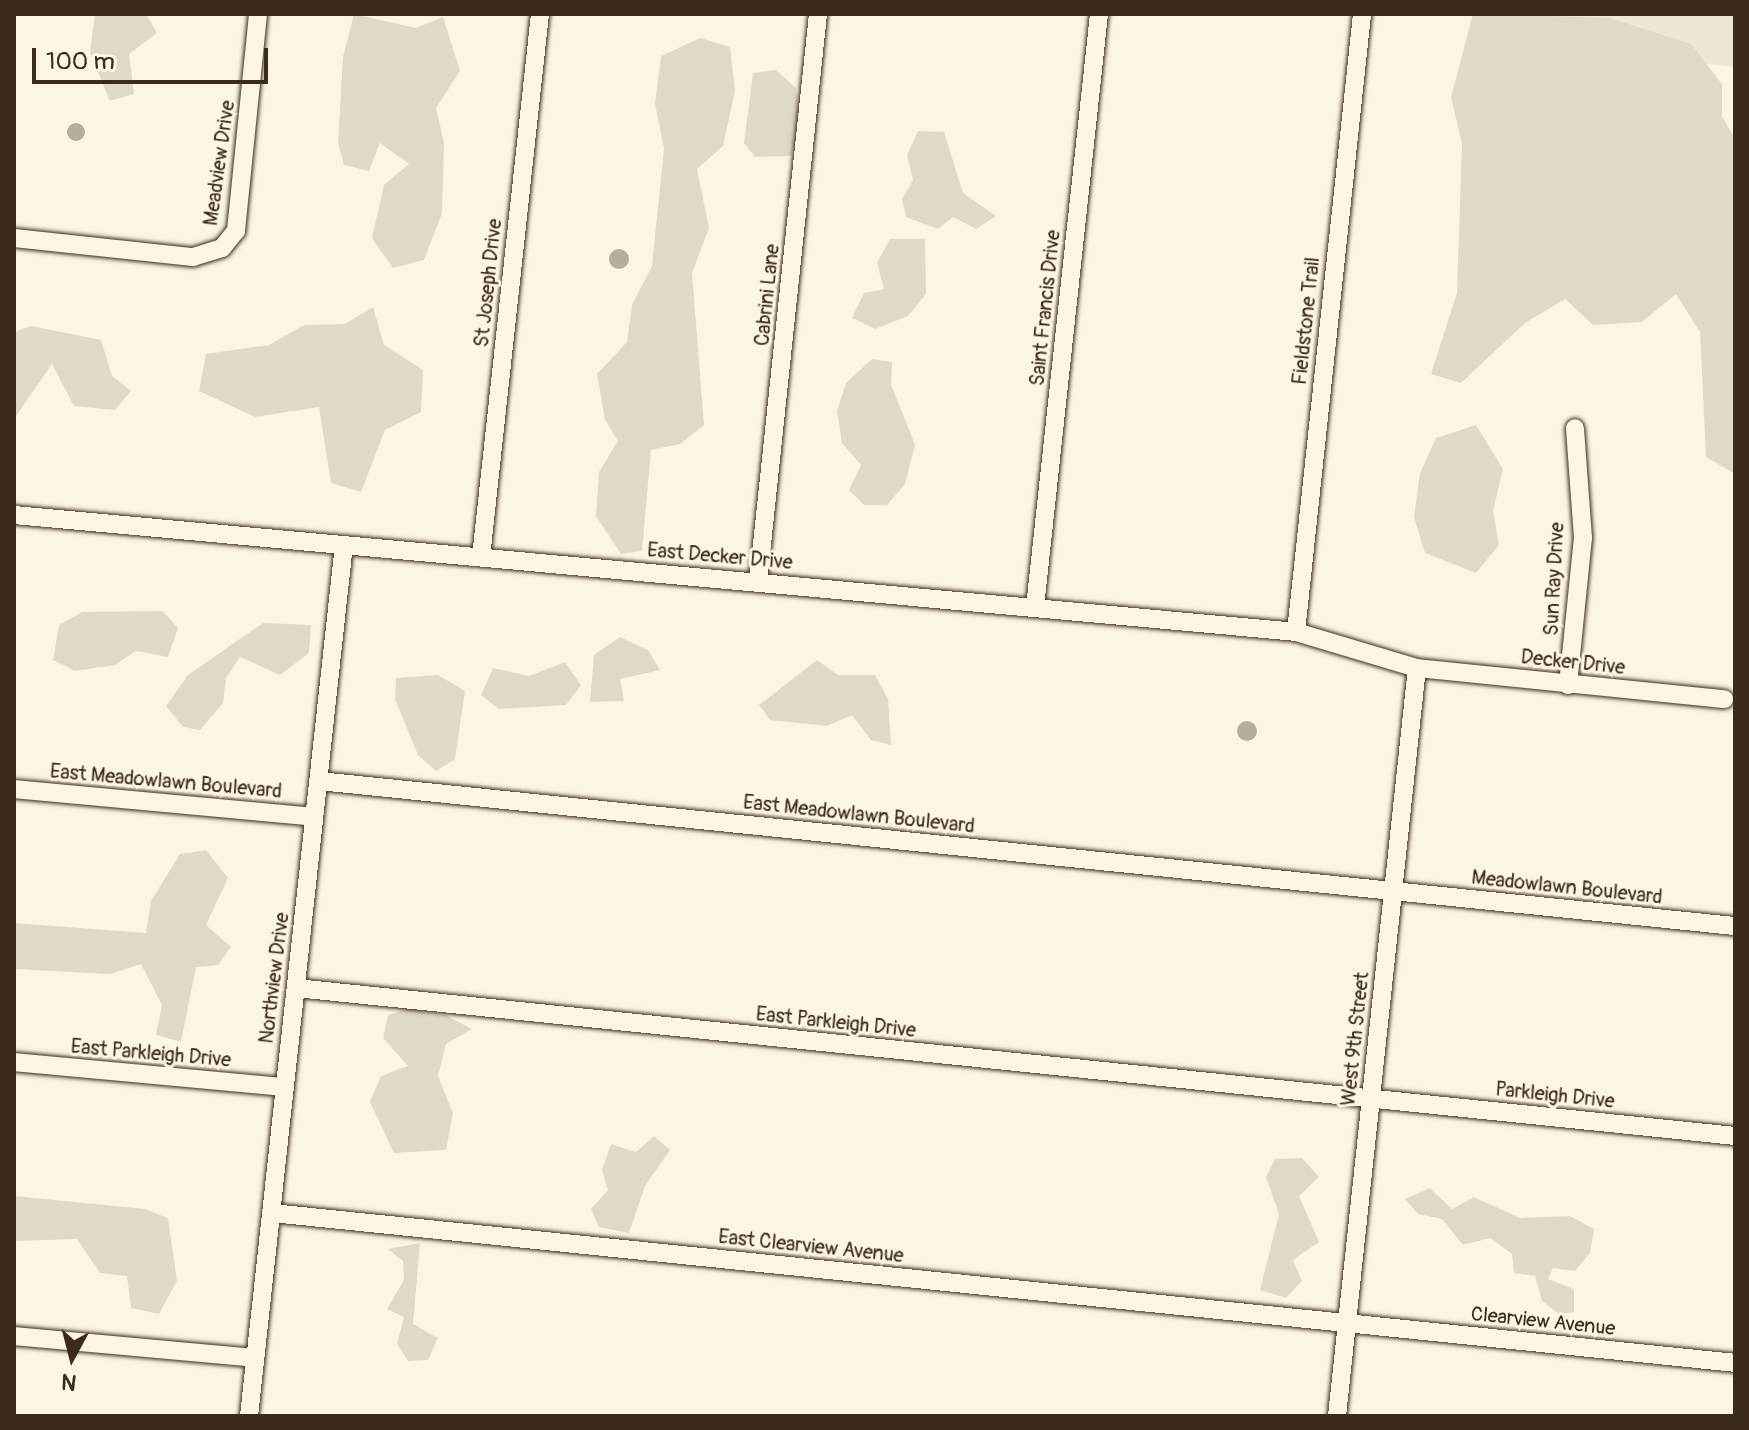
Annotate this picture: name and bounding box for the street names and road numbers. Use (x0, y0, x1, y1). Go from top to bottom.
street label: Meadview Drive (198, 99, 240, 227)
street label: St Joseph Drive (469, 218, 507, 348)
street label: Saint Francis Drive (1025, 229, 1065, 387)
street label: Cabrini Lane (750, 243, 784, 347)
street label: Fieldstone Trail (1287, 256, 1325, 386)
street label: Sun Ray Drive (1539, 522, 1569, 636)
street label: East Decker Drive (646, 538, 794, 574)
street label: Decker Drive (1520, 645, 1626, 679)
street label: East Meadowlawn Boulevard (49, 759, 283, 803)
street label: East Meadowlawn Boulevard (742, 790, 976, 838)
street label: Meadowlawn Boulevard (1470, 865, 1664, 909)
street label: Northview Drive (254, 911, 294, 1045)
street label: West 9th Street (1336, 971, 1374, 1107)
street label: East Parkleigh Drive (755, 1002, 917, 1042)
street label: East Parkleigh Drive (70, 1034, 232, 1072)
street label: Parkleigh Drive (1494, 1077, 1616, 1113)
street label: East Clearview Avenue (717, 1224, 905, 1268)
street label: Clearview Avenue (1470, 1301, 1616, 1341)

